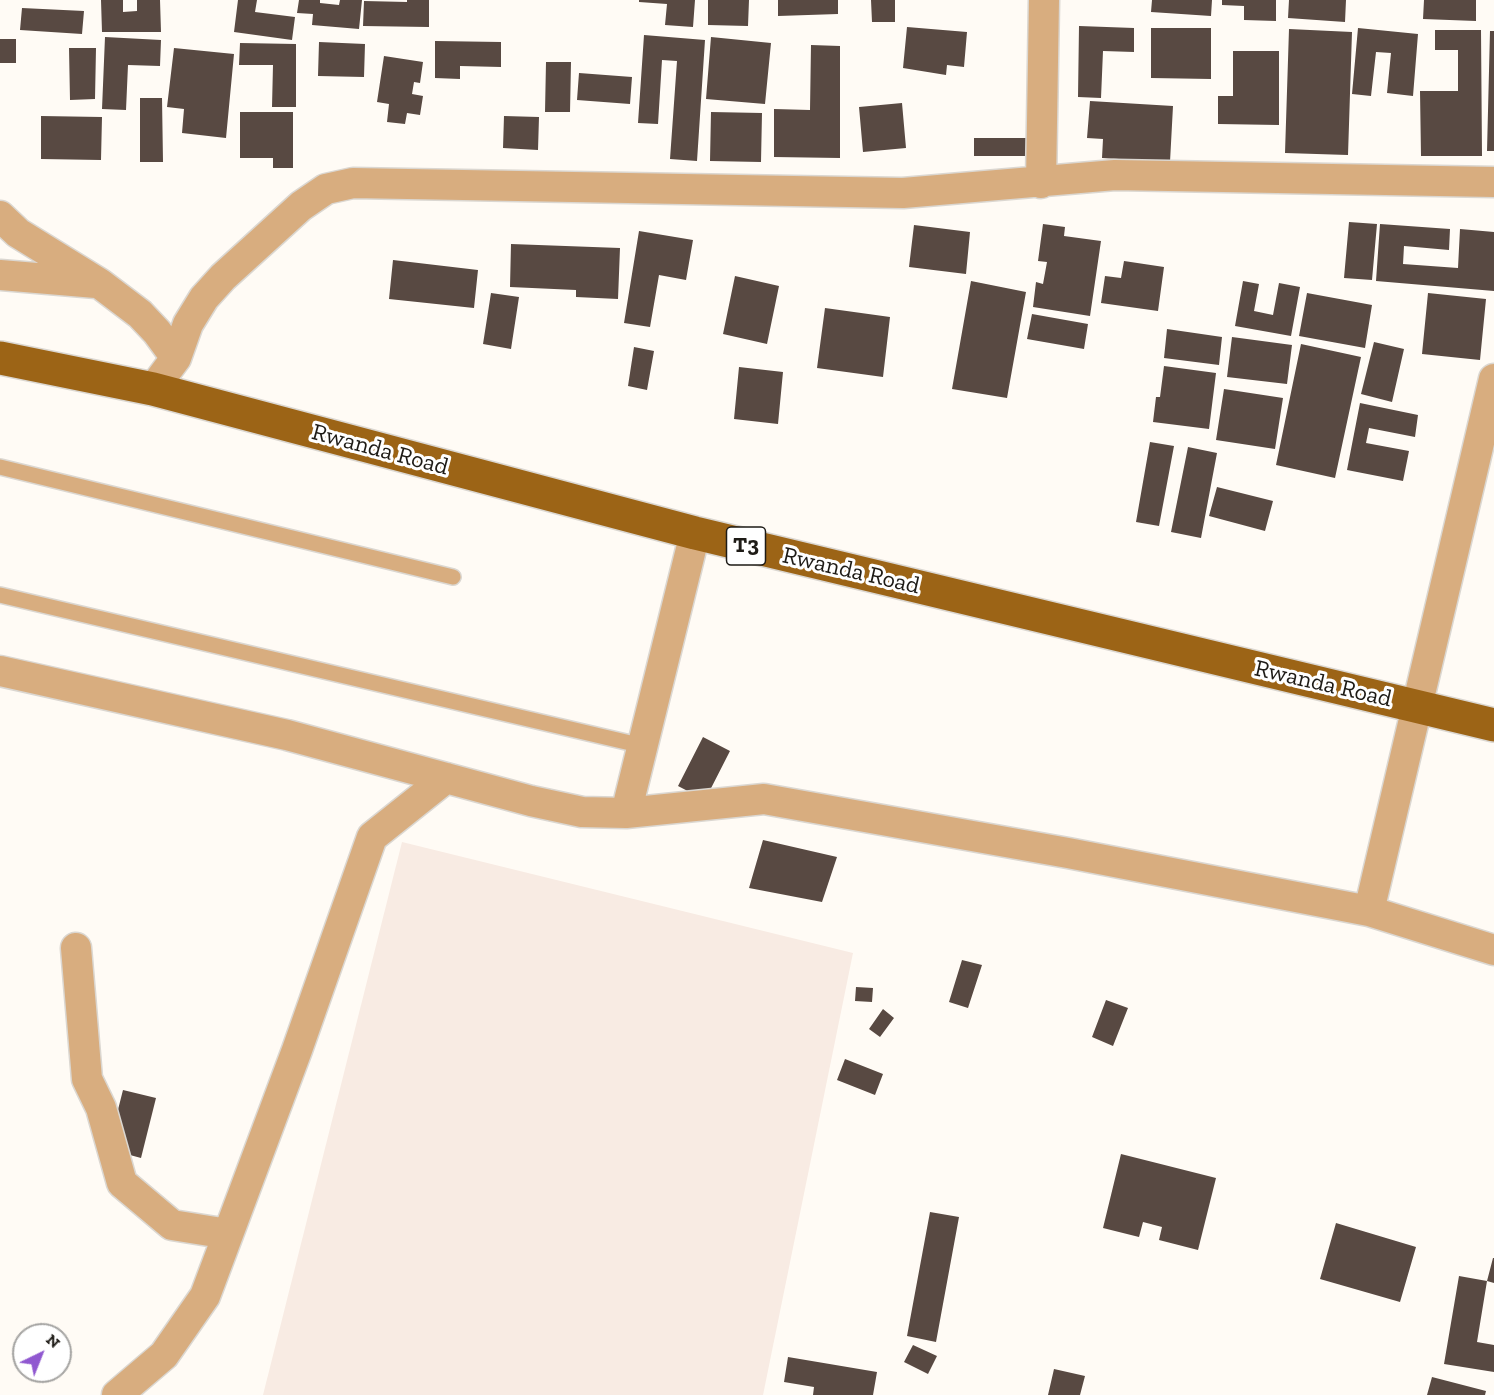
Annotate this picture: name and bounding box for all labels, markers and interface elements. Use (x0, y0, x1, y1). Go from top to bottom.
street label: Rwanda Road (309, 418, 451, 482)
road number: T3 (726, 527, 766, 565)
street label: Rwanda Road (780, 541, 922, 601)
street label: Rwanda Road (1252, 654, 1394, 714)
north arrow (12, 1323, 72, 1383)
text: N (42, 1330, 64, 1352)

